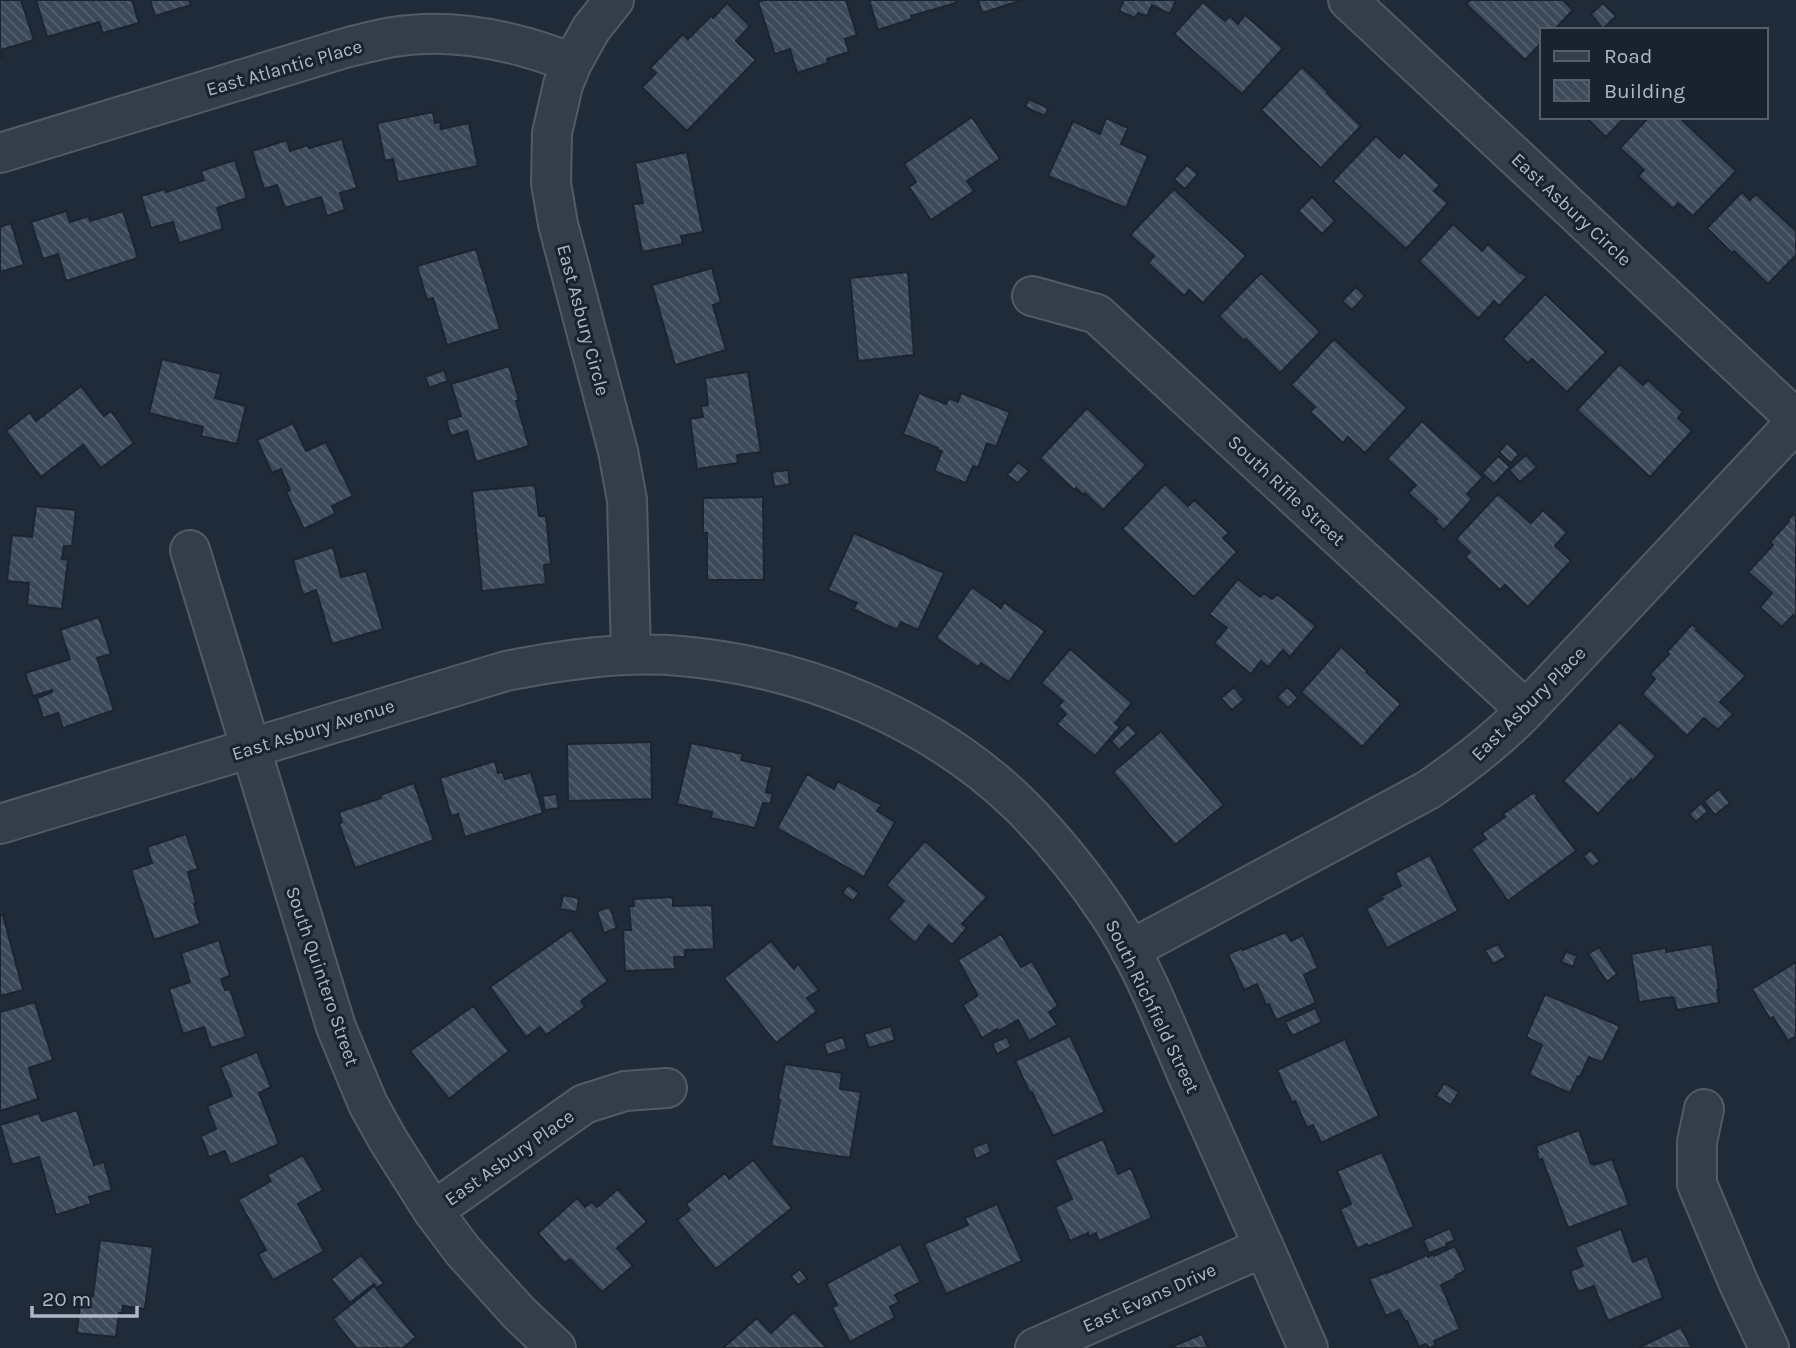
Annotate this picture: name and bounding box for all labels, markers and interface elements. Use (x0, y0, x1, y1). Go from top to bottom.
legend (1540, 28, 1768, 119)
street label: East Atlantic Place (204, 35, 365, 101)
text: Road (1604, 44, 1652, 68)
text: Building (1604, 79, 1685, 103)
street label: East Asbury Circle (1507, 149, 1636, 271)
street label: East Asbury Circle (552, 242, 614, 398)
street label: South Rifle Street (1223, 431, 1349, 551)
street label: East Asbury Place (1467, 642, 1590, 765)
street label: East Asbury Avenue (229, 695, 397, 765)
street label: South Quintero Street (281, 884, 363, 1069)
street label: South Richfield Street (1101, 916, 1204, 1097)
street label: East Asbury Place (441, 1105, 578, 1211)
street label: East Evans Drive (1079, 1259, 1220, 1337)
scale bar (32, 1274, 136, 1318)
text: 20 m (42, 1287, 91, 1311)

